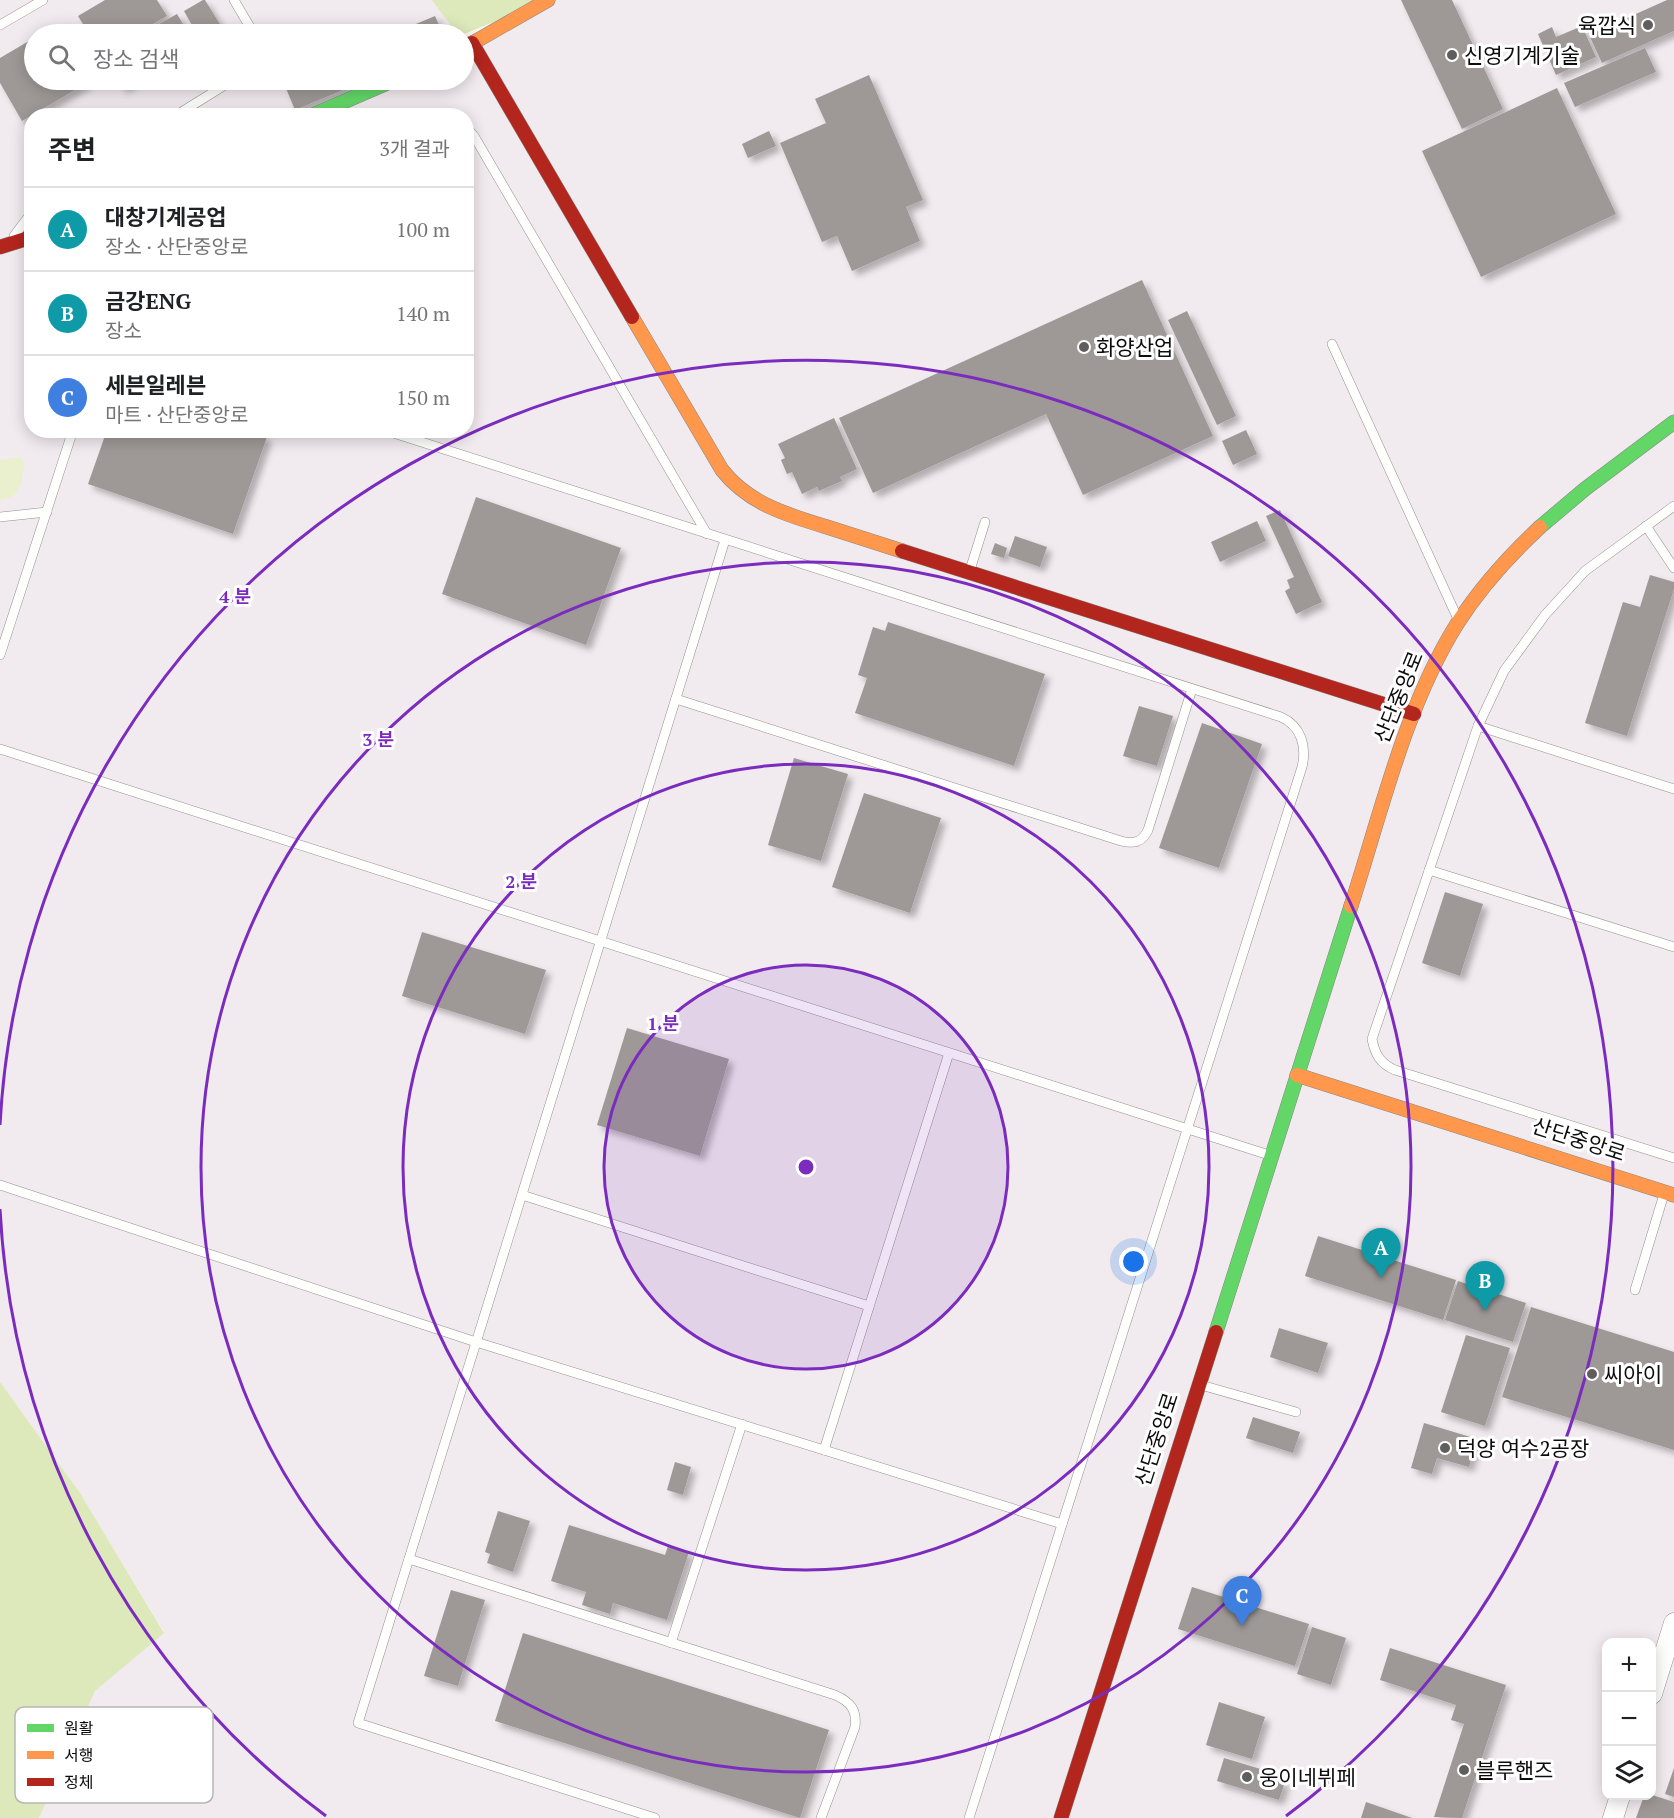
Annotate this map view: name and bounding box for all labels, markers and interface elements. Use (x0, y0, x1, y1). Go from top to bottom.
place label: 육깝식 (1578, 11, 1636, 39)
marker: 육깝식 (1641, 18, 1655, 32)
search box (24, 24, 474, 90)
icon: search (45, 41, 78, 74)
place label: 신영기계기술 (1464, 41, 1580, 69)
text: 장소 검색 (93, 44, 179, 73)
marker: 신영기계기술 (1445, 48, 1459, 62)
text: 주변 (48, 132, 96, 166)
text: 3개 결과 (379, 135, 450, 162)
text: 대창기계공업 (105, 202, 226, 231)
text: A (60, 216, 75, 243)
text: 100 m (396, 216, 450, 243)
text: 장소 · 산단중앙로 (105, 233, 248, 260)
text: 금강ENG (105, 286, 191, 315)
text: B (61, 300, 74, 327)
text: 140 m (396, 300, 450, 327)
text: 장소 (105, 317, 142, 344)
place label: 화양산업 (1096, 333, 1173, 361)
marker: 화양산업 (1077, 340, 1091, 354)
text: 세븐일레븐 (105, 370, 206, 399)
text: C (61, 384, 74, 411)
text: 150 m (396, 384, 450, 411)
text: 마트 · 산단중앙로 (105, 401, 248, 428)
text: 4 분 (219, 584, 251, 608)
street label: 산단중앙로 (1367, 647, 1429, 747)
text: 3 분 (362, 727, 394, 751)
text: 2 분 (505, 869, 537, 893)
text: 1 분 (647, 1011, 679, 1035)
street label: 산단중앙로 (1529, 1111, 1629, 1167)
centre of rings (796, 1157, 816, 1177)
pin: A (1362, 1228, 1400, 1278)
your location (1119, 1247, 1148, 1276)
pin: B (1466, 1262, 1504, 1311)
place label: 씨아이 (1604, 1360, 1662, 1388)
marker: 씨아이 (1585, 1367, 1599, 1381)
street label: 산단중앙로 (1128, 1389, 1184, 1489)
place label: 덕양 여수2공장 (1457, 1434, 1589, 1462)
marker: 덕양 여수2공장 (1438, 1441, 1452, 1455)
pin: C (1222, 1576, 1262, 1626)
map controls (1602, 1638, 1656, 1800)
button: + (1602, 1638, 1656, 1692)
button: − (1602, 1692, 1656, 1746)
legend (15, 1707, 213, 1803)
text: 원활 (64, 1717, 94, 1739)
text: 서행 (64, 1744, 93, 1766)
button: layers (1602, 1746, 1656, 1800)
place label: 블루핸즈 (1476, 1756, 1553, 1784)
place label: 웅이네뷔페 (1259, 1763, 1356, 1791)
marker: 블루핸즈 (1457, 1763, 1471, 1777)
marker: 웅이네뷔페 (1240, 1770, 1254, 1784)
text: 정체 (64, 1771, 93, 1793)

